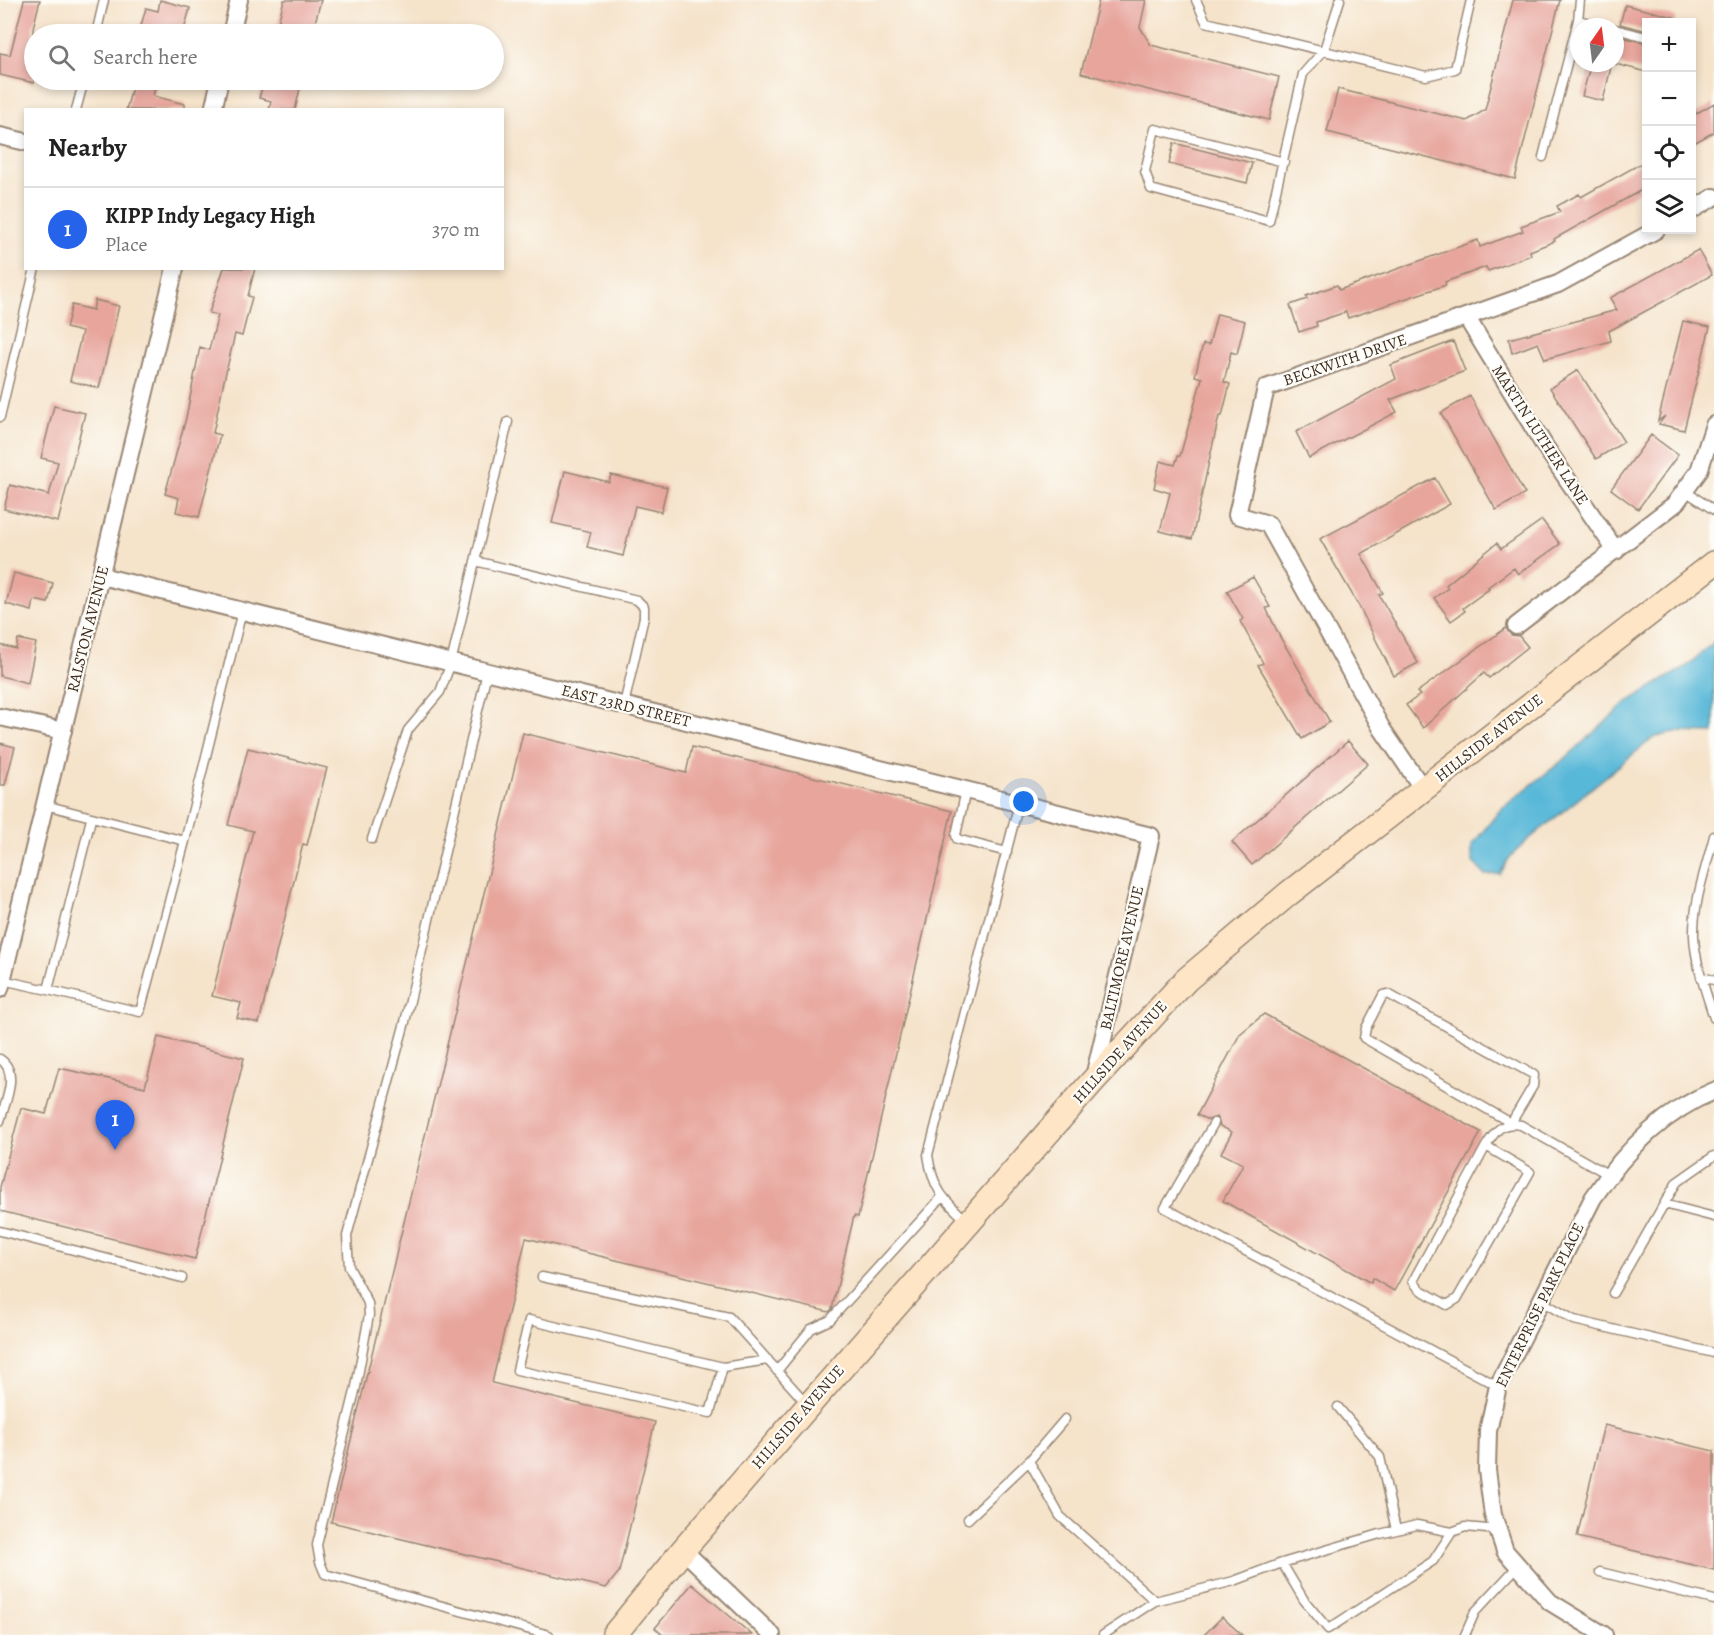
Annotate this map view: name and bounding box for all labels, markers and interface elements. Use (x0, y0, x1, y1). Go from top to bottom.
north arrow (1570, 18, 1624, 72)
map controls (1642, 18, 1696, 234)
button: + (1642, 18, 1696, 72)
search box (24, 24, 504, 90)
icon: search (45, 41, 78, 74)
text: Search here (93, 42, 198, 72)
button: − (1642, 72, 1696, 126)
button: locate (1642, 126, 1696, 180)
text: Nearby (48, 130, 127, 165)
button: layers (1642, 180, 1696, 234)
text: KIPP Indy Legacy High (105, 201, 315, 231)
text: 1 (64, 216, 71, 243)
text: 370 m (432, 216, 480, 243)
text: Place (105, 231, 147, 258)
street label: BECKWITH DRIVE (1280, 329, 1410, 391)
street label: MARTIN LUTHER LANE (1486, 361, 1594, 509)
street label: RALSTON AVENUE (62, 563, 114, 695)
street label: EAST 23RD STREET (559, 679, 693, 733)
street label: HILLSIDE AVENUE (1430, 689, 1548, 787)
your location (1009, 787, 1038, 816)
street label: BALTIMORE AVENUE (1095, 884, 1149, 1032)
street label: HILLSIDE AVENUE (1068, 996, 1172, 1108)
pin: 1 (96, 1100, 134, 1150)
street label: ENTERPRISE PARK PLACE (1490, 1219, 1590, 1391)
street label: HILLSIDE AVENUE (747, 1360, 849, 1474)

